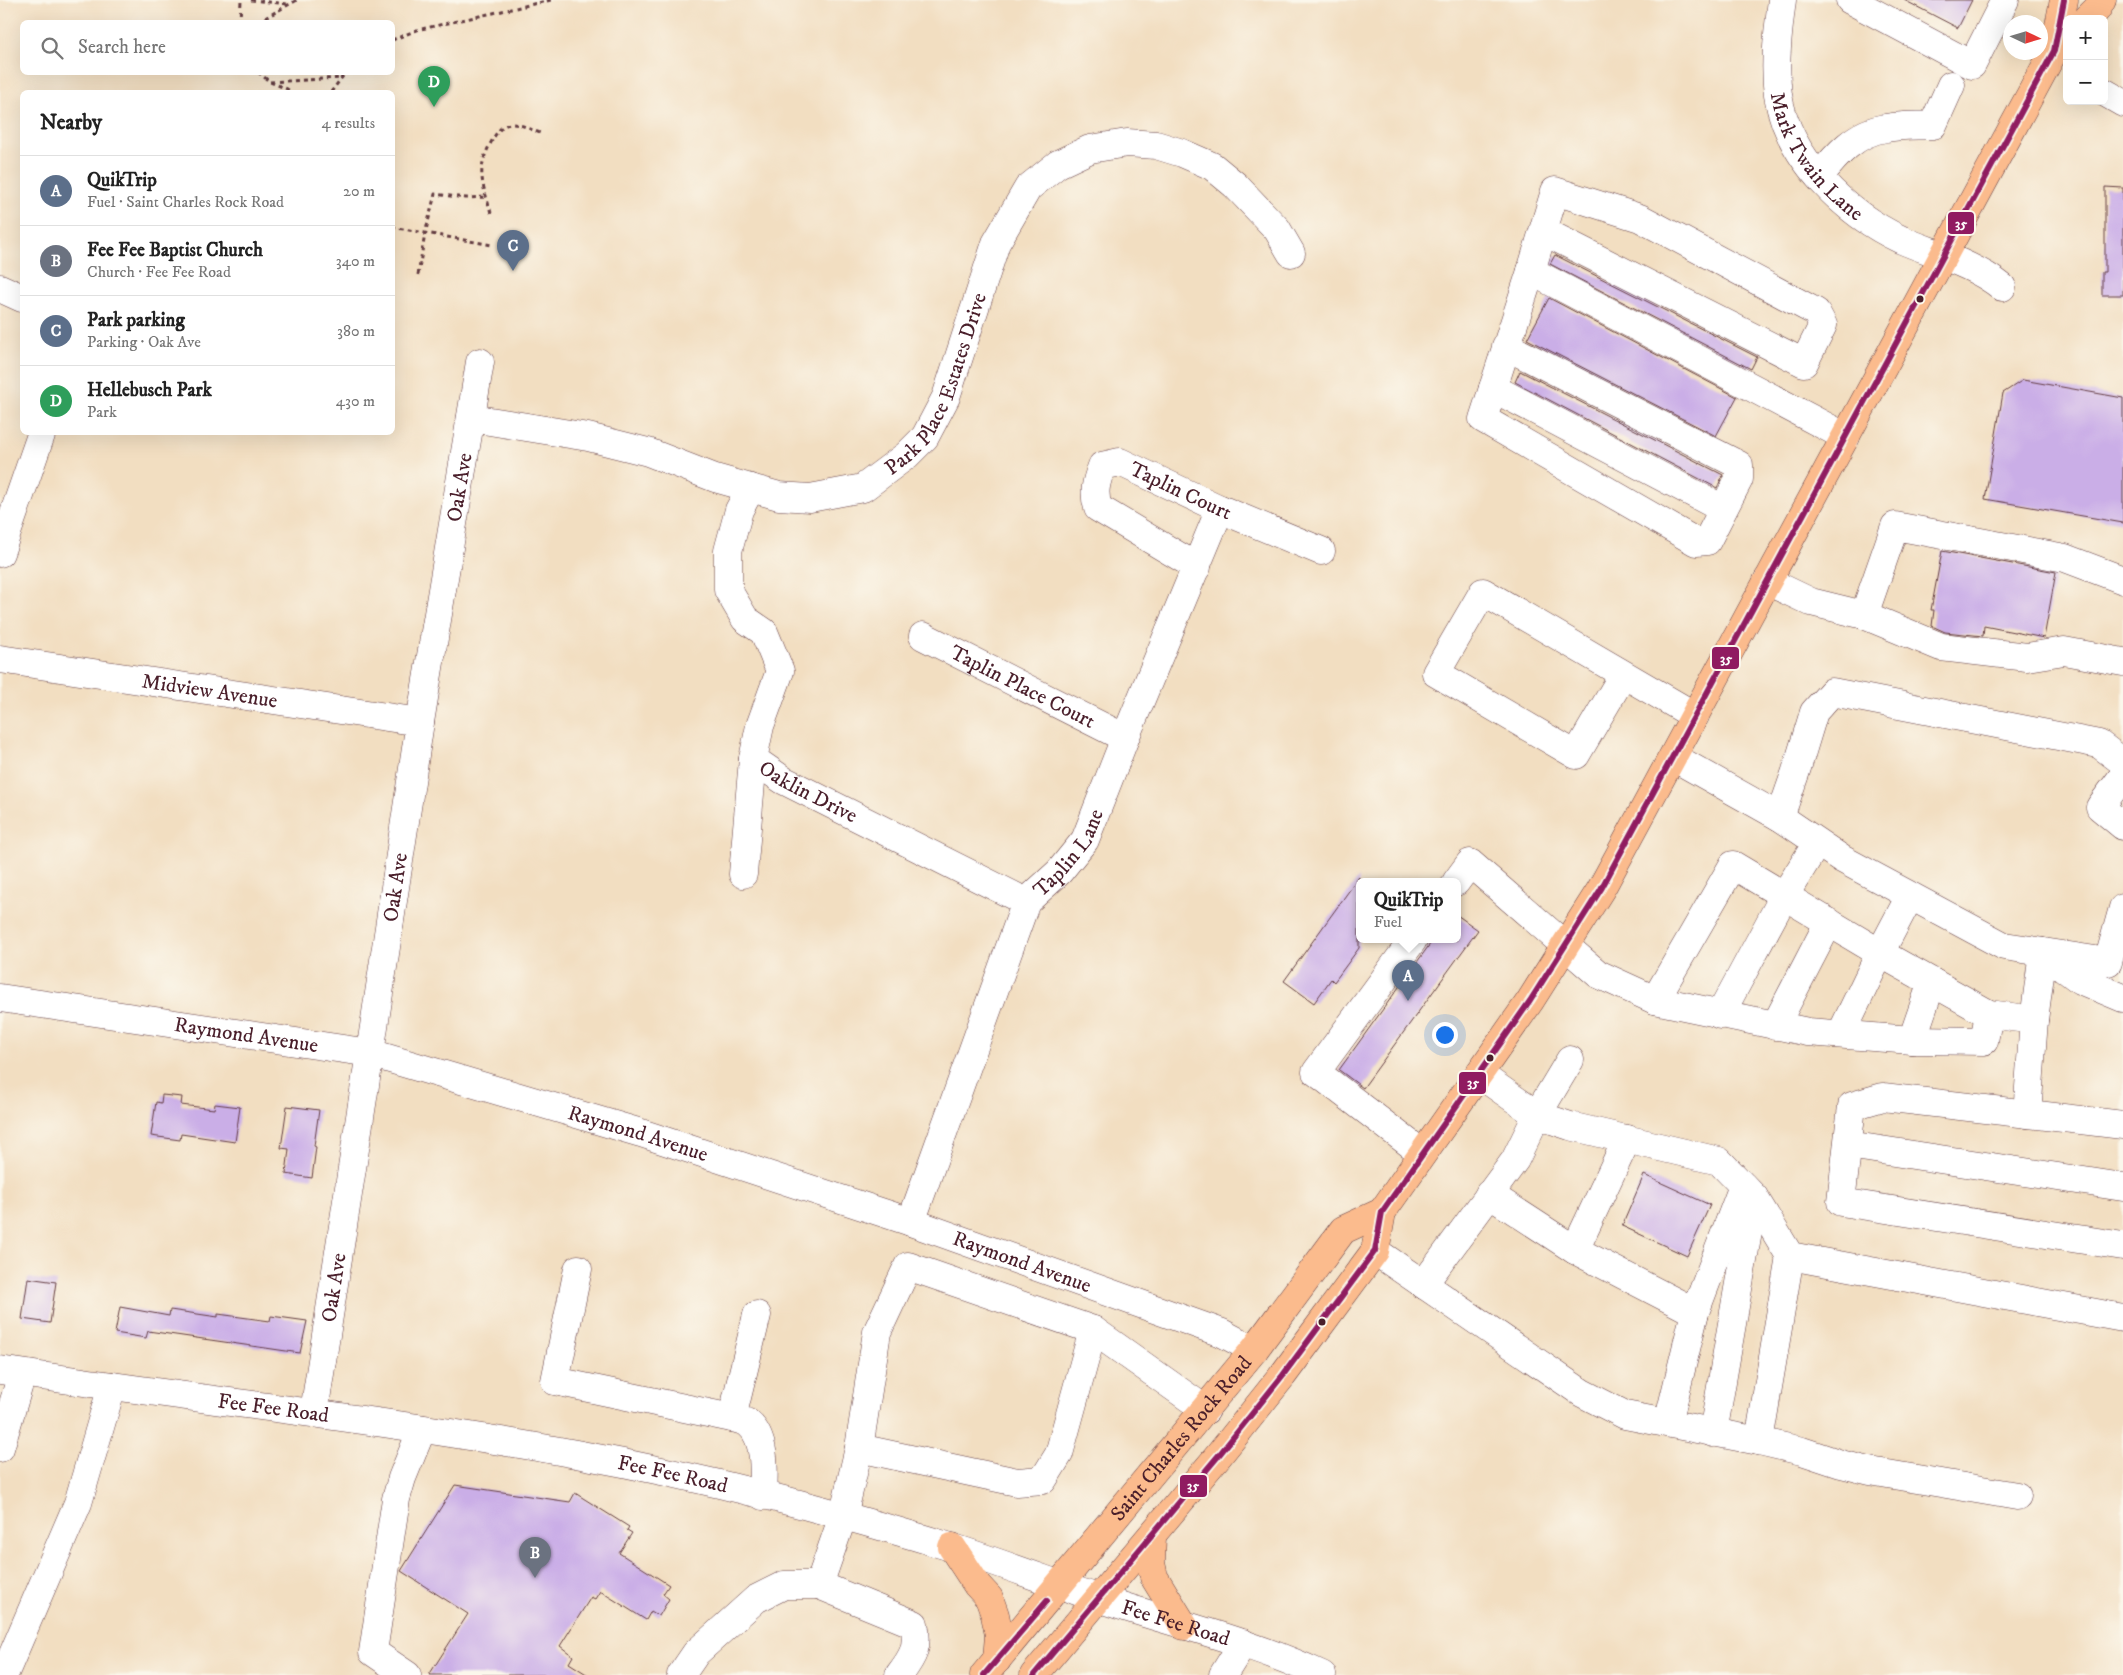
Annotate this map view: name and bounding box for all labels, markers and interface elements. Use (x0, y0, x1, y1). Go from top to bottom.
north arrow (2003, 15, 2048, 60)
map controls (2063, 15, 2108, 105)
button: + (2063, 15, 2108, 60)
search box (20, 20, 395, 75)
icon: search (38, 34, 66, 62)
text: Search here (78, 36, 166, 59)
button: − (2063, 60, 2108, 105)
pin: D (418, 66, 450, 107)
street label: Mark Twain Lane (1764, 90, 1868, 227)
text: Nearby (40, 110, 102, 136)
text: 4 results (322, 113, 375, 133)
text: QuikTrip (87, 169, 157, 192)
text: A (51, 181, 61, 201)
text: 20 m (343, 181, 375, 201)
text: Fuel · Saint Charles Rock Road (87, 192, 284, 212)
line badge: 35 (1947, 211, 1975, 235)
text: 35 (1955, 215, 1967, 233)
pin: C (497, 230, 529, 271)
text: Fee Fee Baptist Church (87, 239, 263, 262)
text: B (51, 251, 61, 271)
text: 340 m (336, 251, 375, 271)
text: Church · Fee Fee Road (87, 262, 231, 282)
street label: Park Place Estates Drive (880, 289, 993, 481)
unlabelled marker (1915, 294, 1925, 304)
text: Park parking (87, 309, 185, 332)
text: C (51, 321, 61, 341)
text: 380 m (337, 321, 375, 341)
text: Parking · Oak Ave (87, 332, 201, 352)
text: Hellebusch Park (87, 379, 212, 402)
text: D (50, 391, 62, 411)
text: 430 m (336, 391, 375, 411)
text: Park (87, 402, 117, 422)
street label: Oak Ave (442, 451, 479, 524)
street label: Taplin Court (1125, 456, 1235, 526)
street label: Taplin Place Court (946, 640, 1100, 735)
line badge: 35 (1711, 646, 1740, 670)
text: 35 (1720, 650, 1732, 668)
street label: Midview Avenue (140, 668, 279, 714)
street label: Oaklin Drive (753, 755, 862, 829)
street label: Taplin Lane (1028, 805, 1110, 903)
street label: Oak Ave (378, 851, 414, 924)
popup (1356, 878, 1461, 943)
text: QuikTrip (1374, 889, 1443, 912)
text: Fuel (1374, 912, 1402, 932)
pin: A (1392, 960, 1424, 1001)
street label: Raymond Avenue (172, 1012, 320, 1059)
your location (1432, 1022, 1458, 1048)
unlabelled marker (1485, 1053, 1495, 1063)
line badge: 35 (1458, 1071, 1487, 1095)
text: 35 (1467, 1074, 1479, 1092)
street label: Raymond Avenue (565, 1100, 711, 1168)
street label: Raymond Avenue (949, 1226, 1095, 1299)
street label: Oak Ave (316, 1251, 353, 1324)
unlabelled marker (1317, 1317, 1327, 1327)
street label: Saint Charles Rock Road (1105, 1350, 1258, 1527)
street label: Fee Fee Road (216, 1388, 331, 1429)
street label: Fee Fee Road (615, 1450, 731, 1500)
line badge: 35 (1179, 1474, 1208, 1498)
text: 35 (1187, 1477, 1199, 1495)
pin: B (519, 1537, 551, 1578)
street label: Fee Fee Road (1118, 1595, 1234, 1653)

